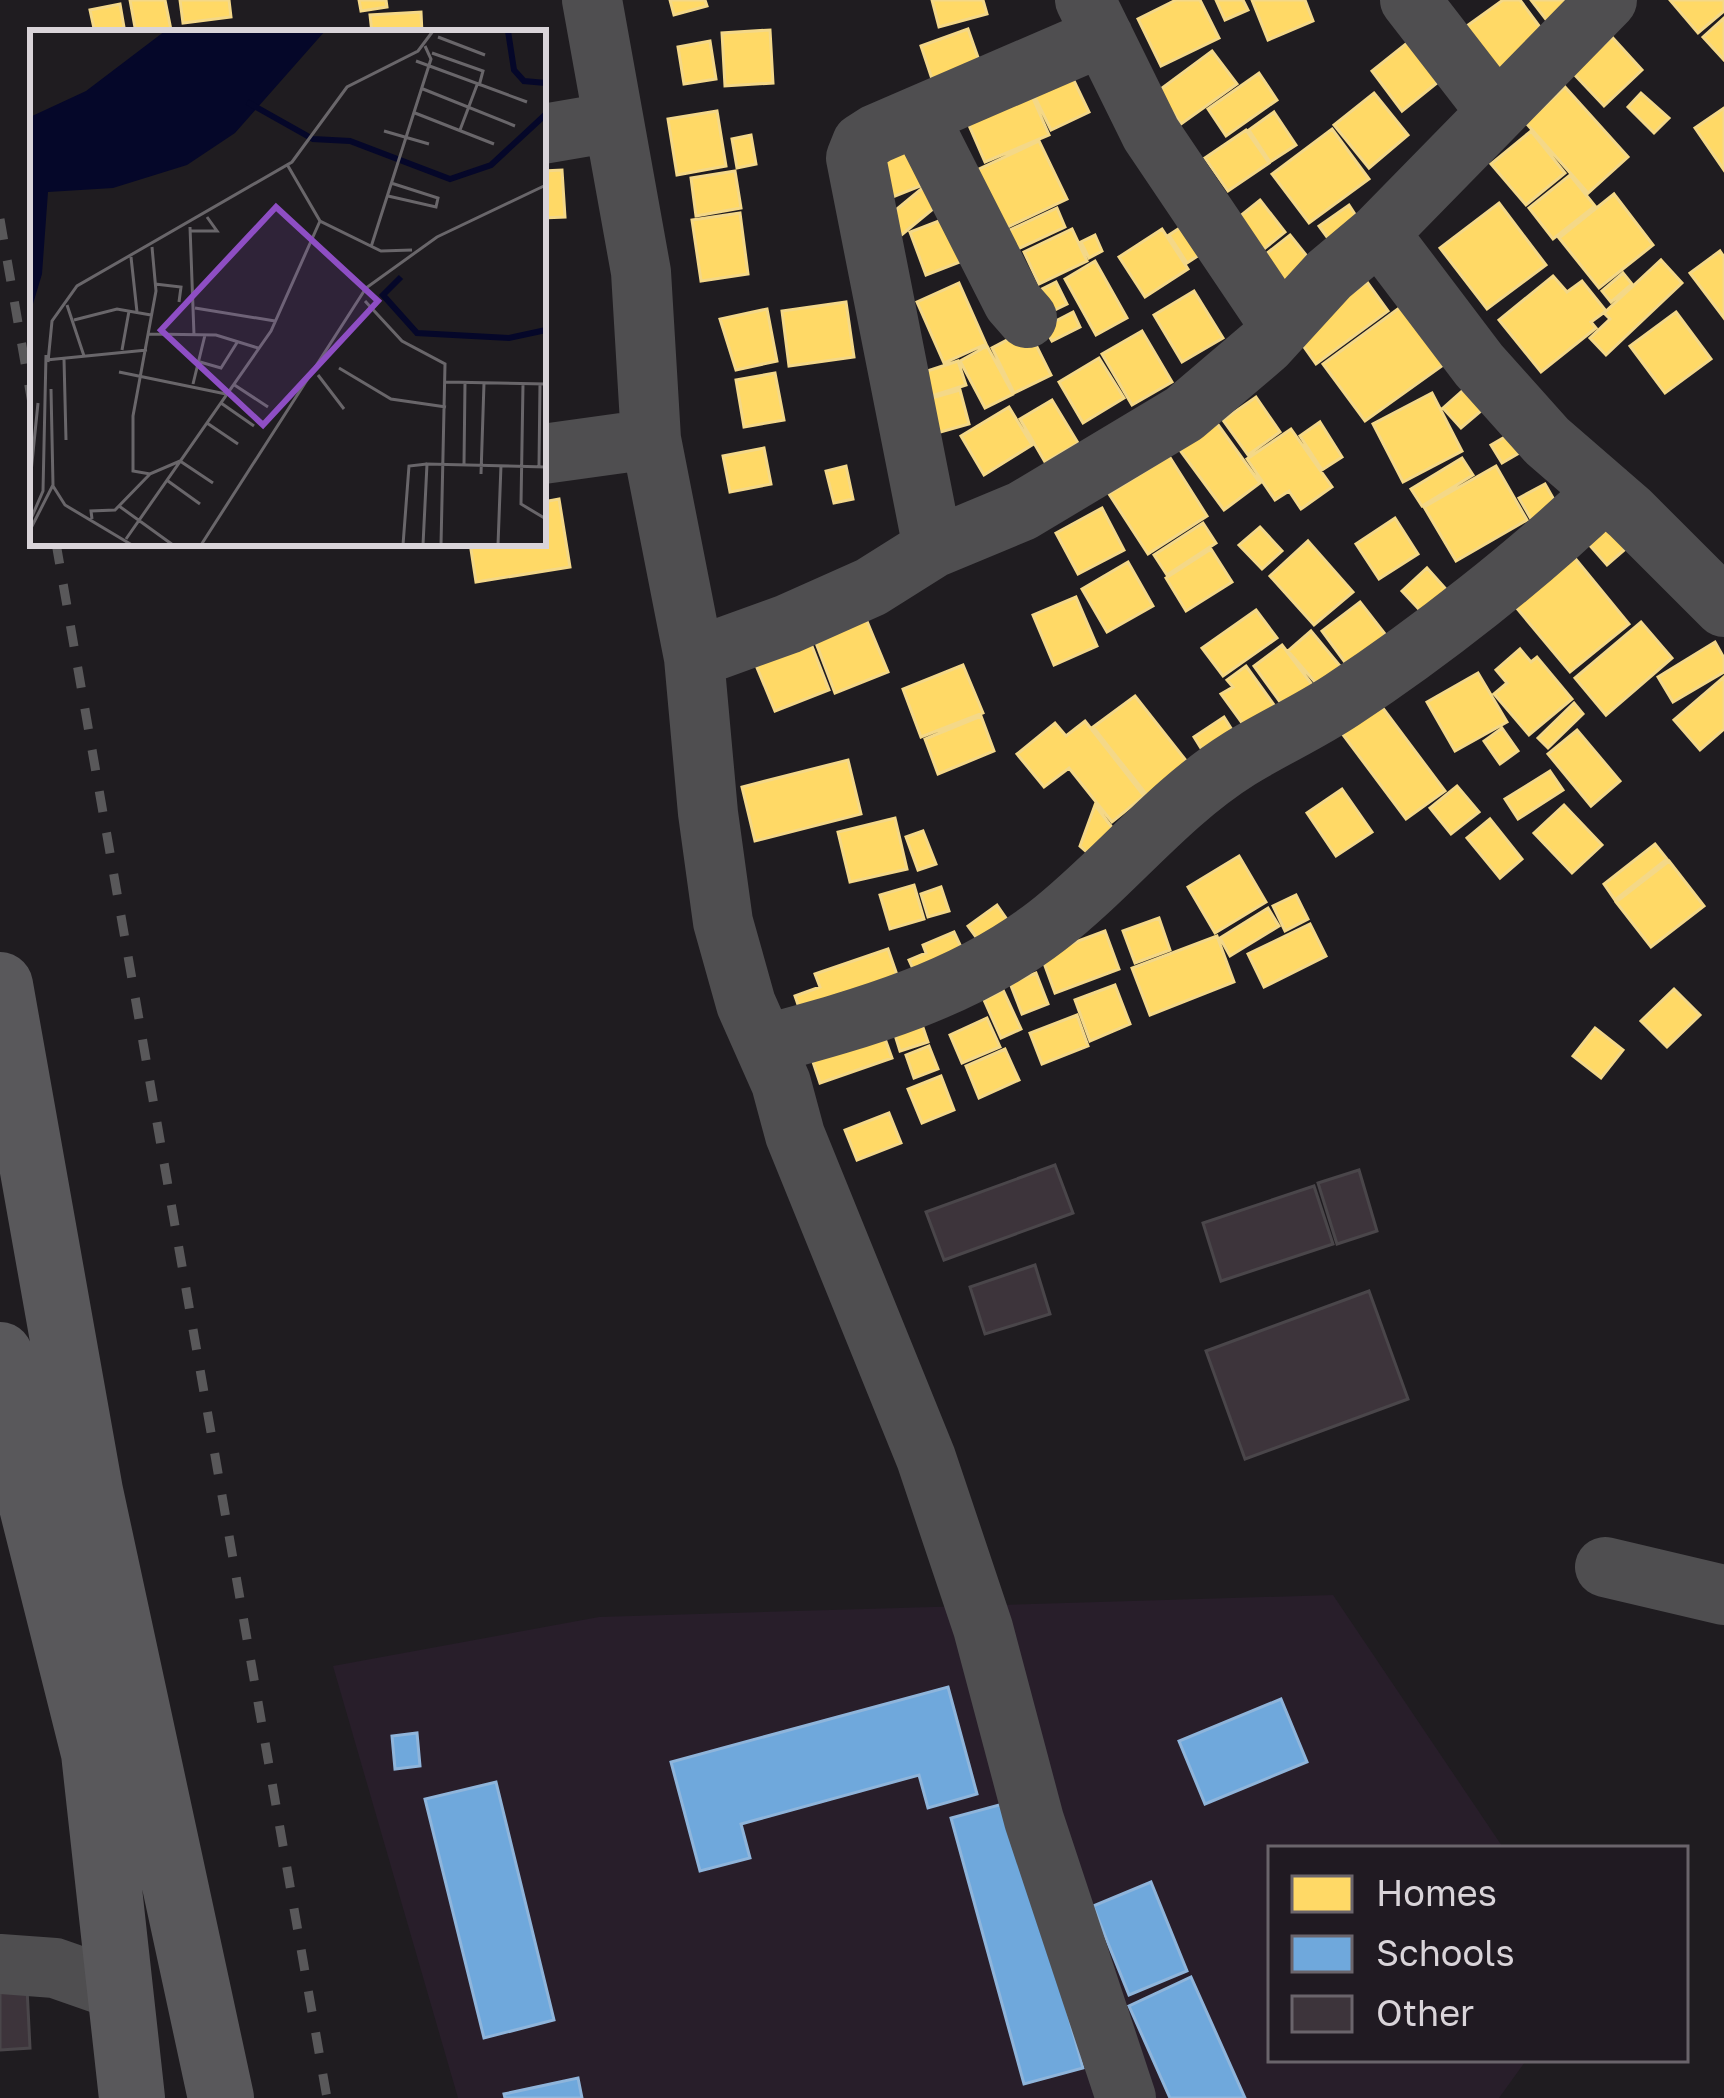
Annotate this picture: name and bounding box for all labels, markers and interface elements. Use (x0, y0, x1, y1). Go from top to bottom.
inset map (30, 30, 546, 546)
legend (1268, 1846, 1688, 2062)
text: Homes (1376, 1871, 1497, 1914)
text: Schools (1376, 1931, 1515, 1974)
text: Other (1376, 1991, 1474, 2034)

